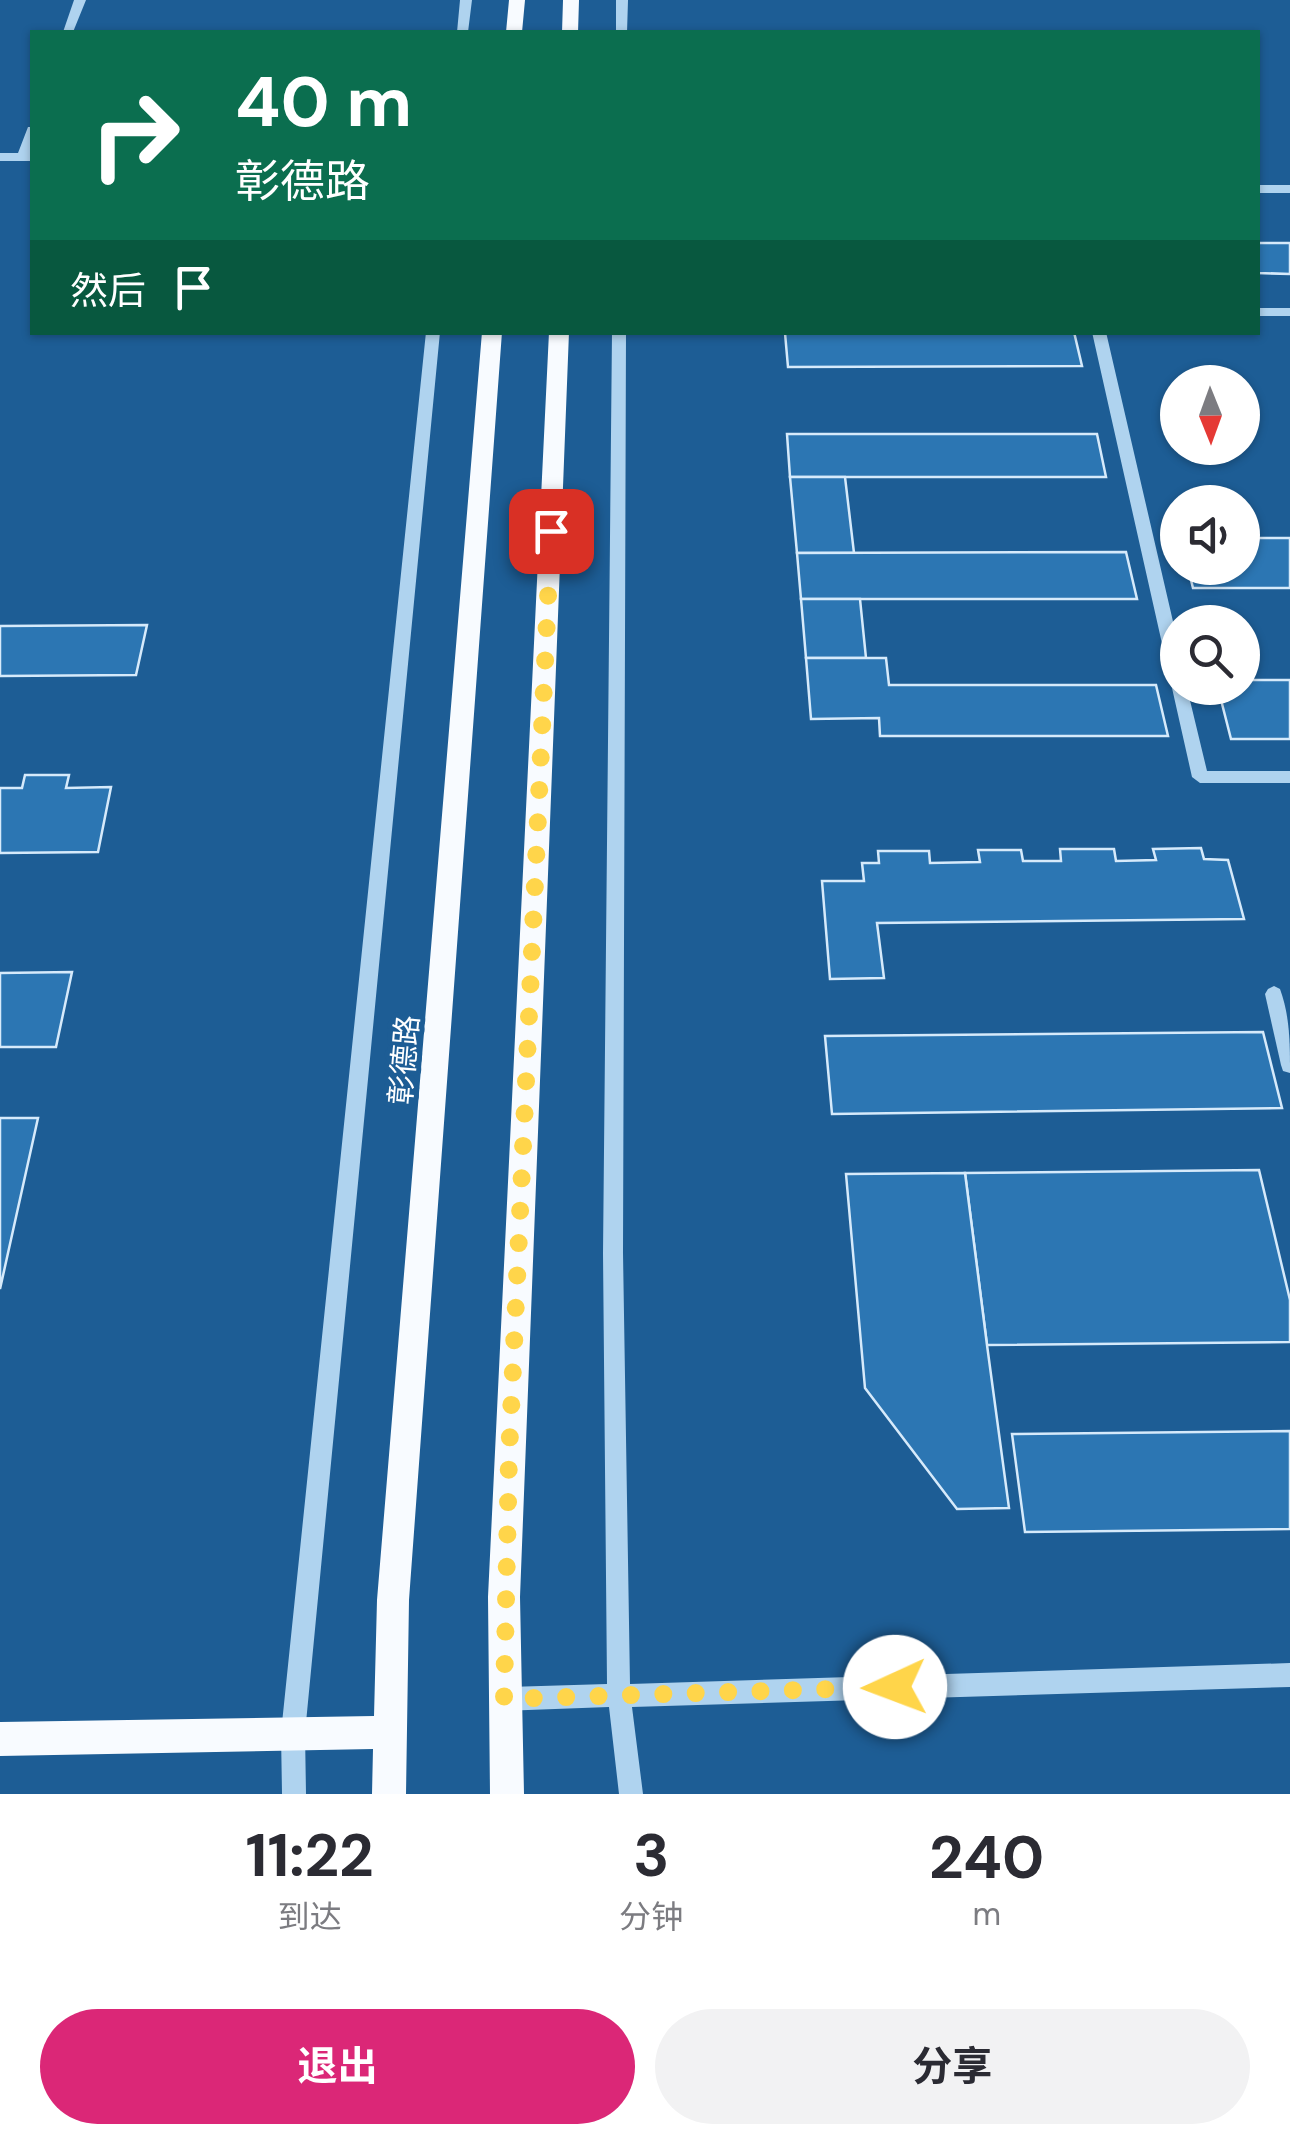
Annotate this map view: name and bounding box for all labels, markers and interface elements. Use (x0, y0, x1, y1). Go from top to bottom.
text: 40 m (235, 57, 412, 148)
icon: right (70, 70, 200, 200)
text: 彰德路 (235, 152, 370, 211)
icon: arrive (166, 260, 221, 315)
text: 然后 (70, 266, 146, 316)
north arrow (1160, 365, 1260, 465)
map controls (1160, 365, 1260, 705)
button: sound (1160, 485, 1260, 585)
pin (509, 489, 594, 574)
icon: arrive (524, 504, 579, 559)
button: search (1160, 605, 1260, 705)
street label: 彰德路 (381, 1013, 427, 1107)
position arrow (843, 1635, 947, 1739)
text: 11:22 (246, 1816, 374, 1895)
text: 3 (633, 1816, 669, 1895)
text: 240 (929, 1818, 1044, 1897)
text: m (972, 1893, 1001, 1935)
text: 到达 (278, 1896, 342, 1938)
text: 分钟 (619, 1896, 683, 1938)
button: 退出 (40, 2009, 635, 2124)
button: 分享 (655, 2009, 1250, 2124)

